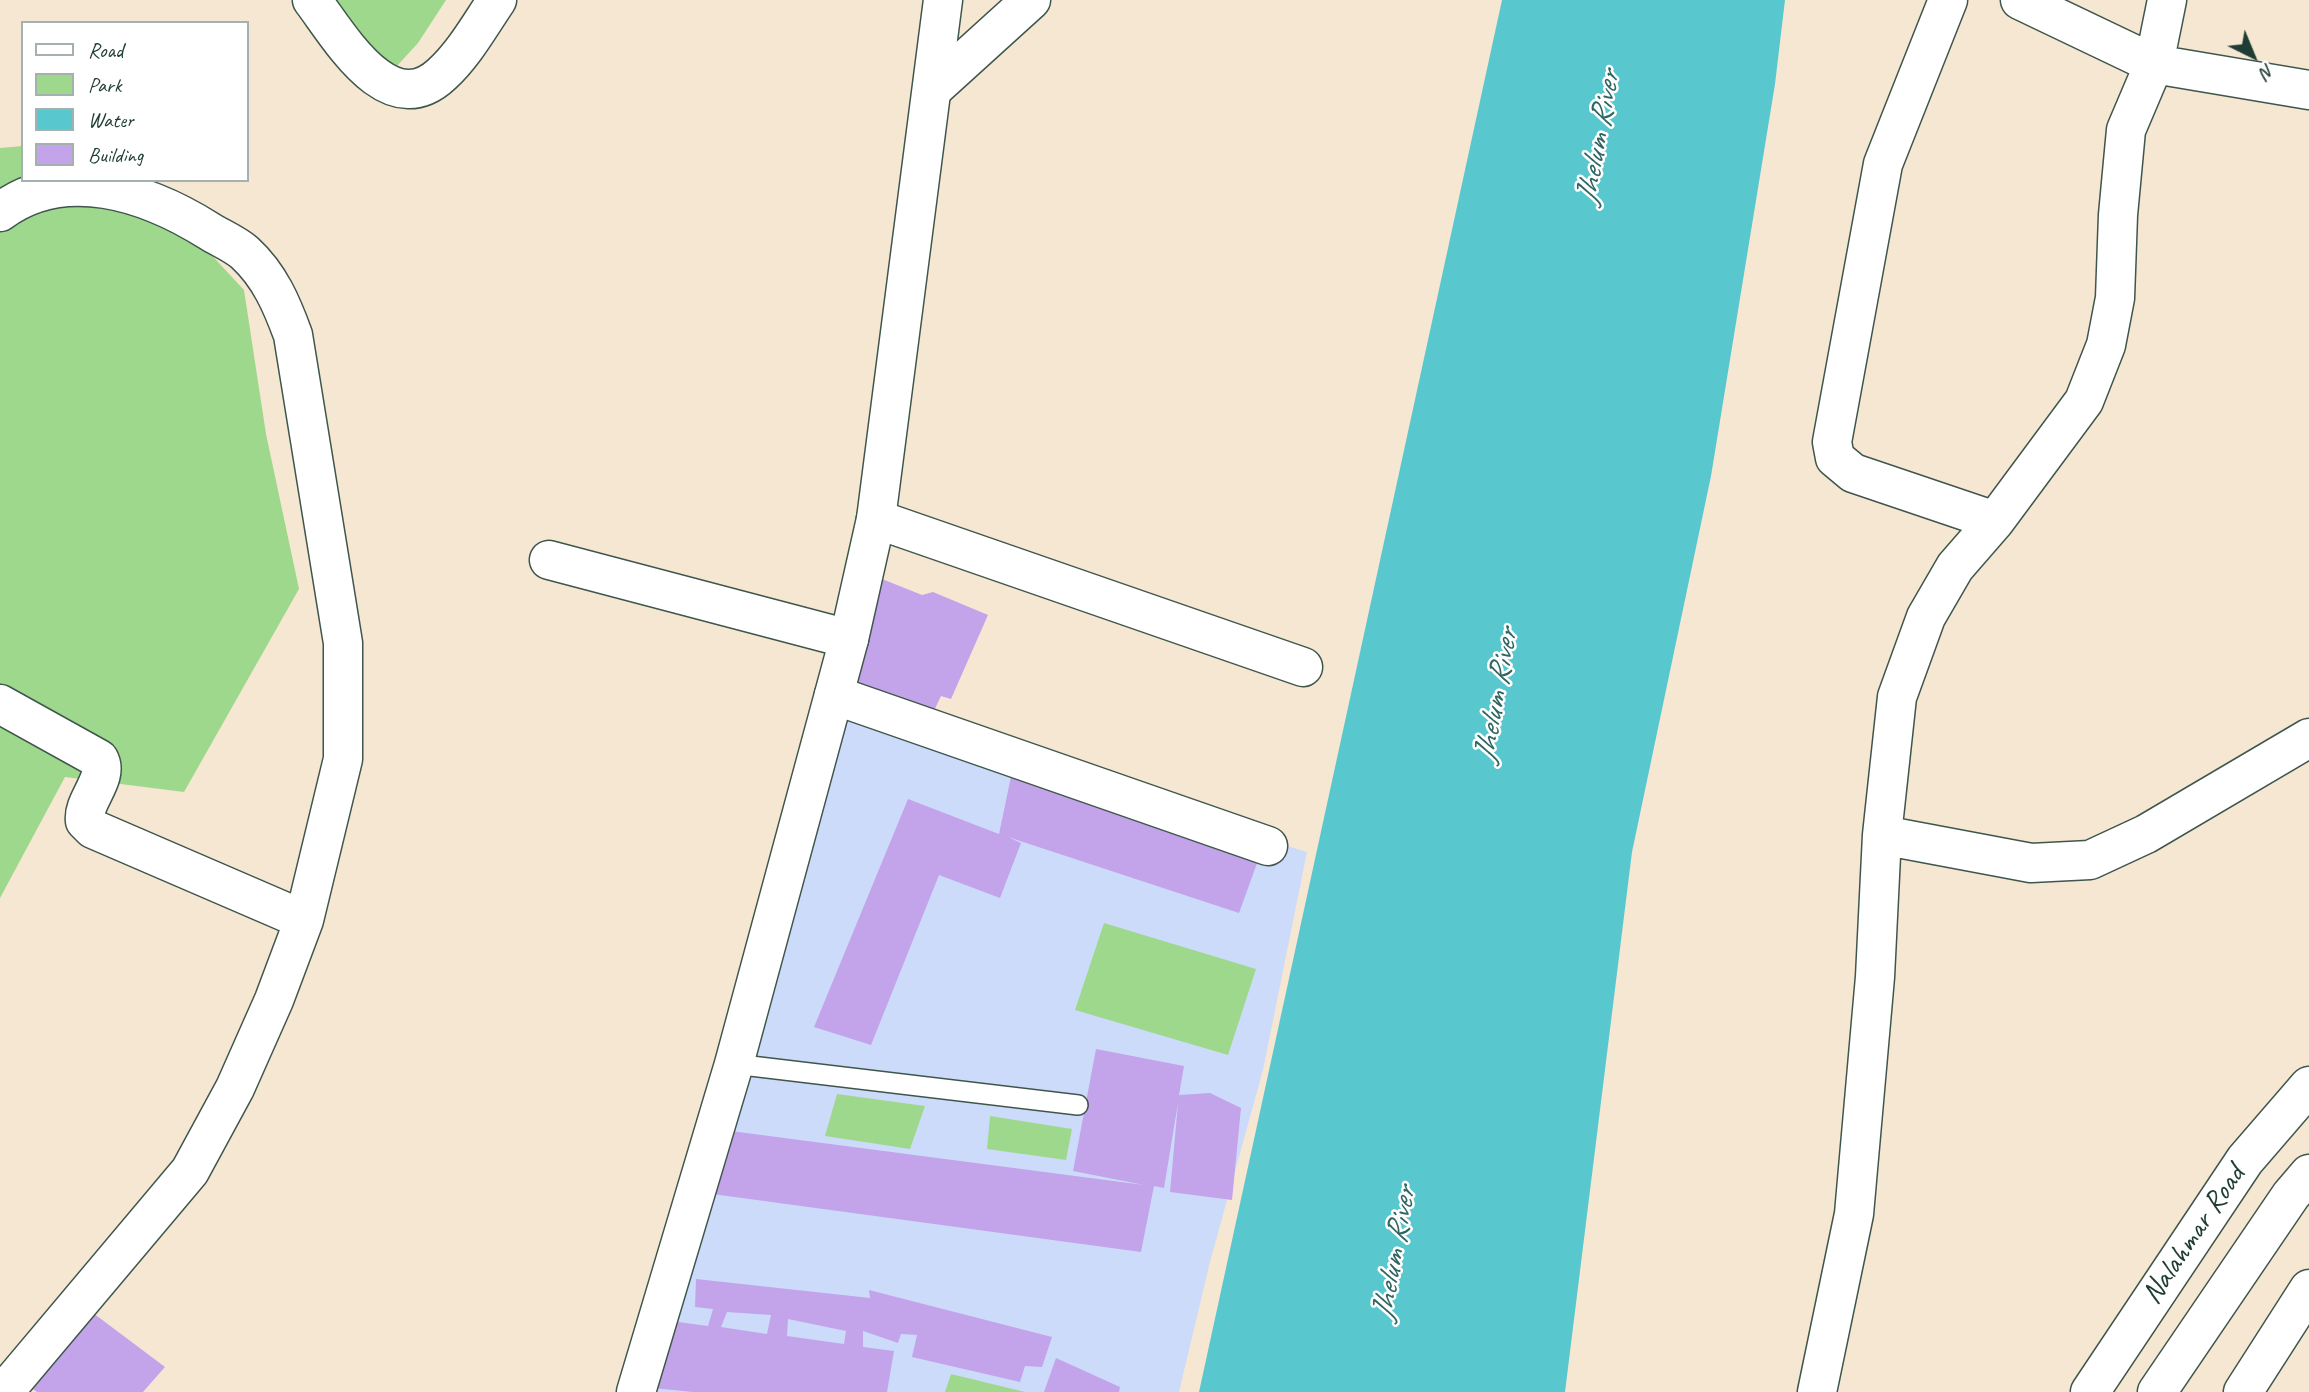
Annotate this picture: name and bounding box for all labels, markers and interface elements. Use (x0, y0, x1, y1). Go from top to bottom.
legend (21, 21, 248, 182)
north arrow (2218, 21, 2288, 91)
text: Road (88, 37, 123, 63)
text: N (2255, 59, 2280, 84)
water label: Jhelum River (1568, 69, 1630, 207)
text: Park (88, 72, 121, 98)
text: Water (88, 107, 134, 133)
text: Building (88, 142, 143, 168)
water label: Jhelum River (1466, 627, 1528, 765)
street label: Nalahmar Road (2135, 1159, 2253, 1311)
water label: Jhelum River (1364, 1185, 1426, 1323)

